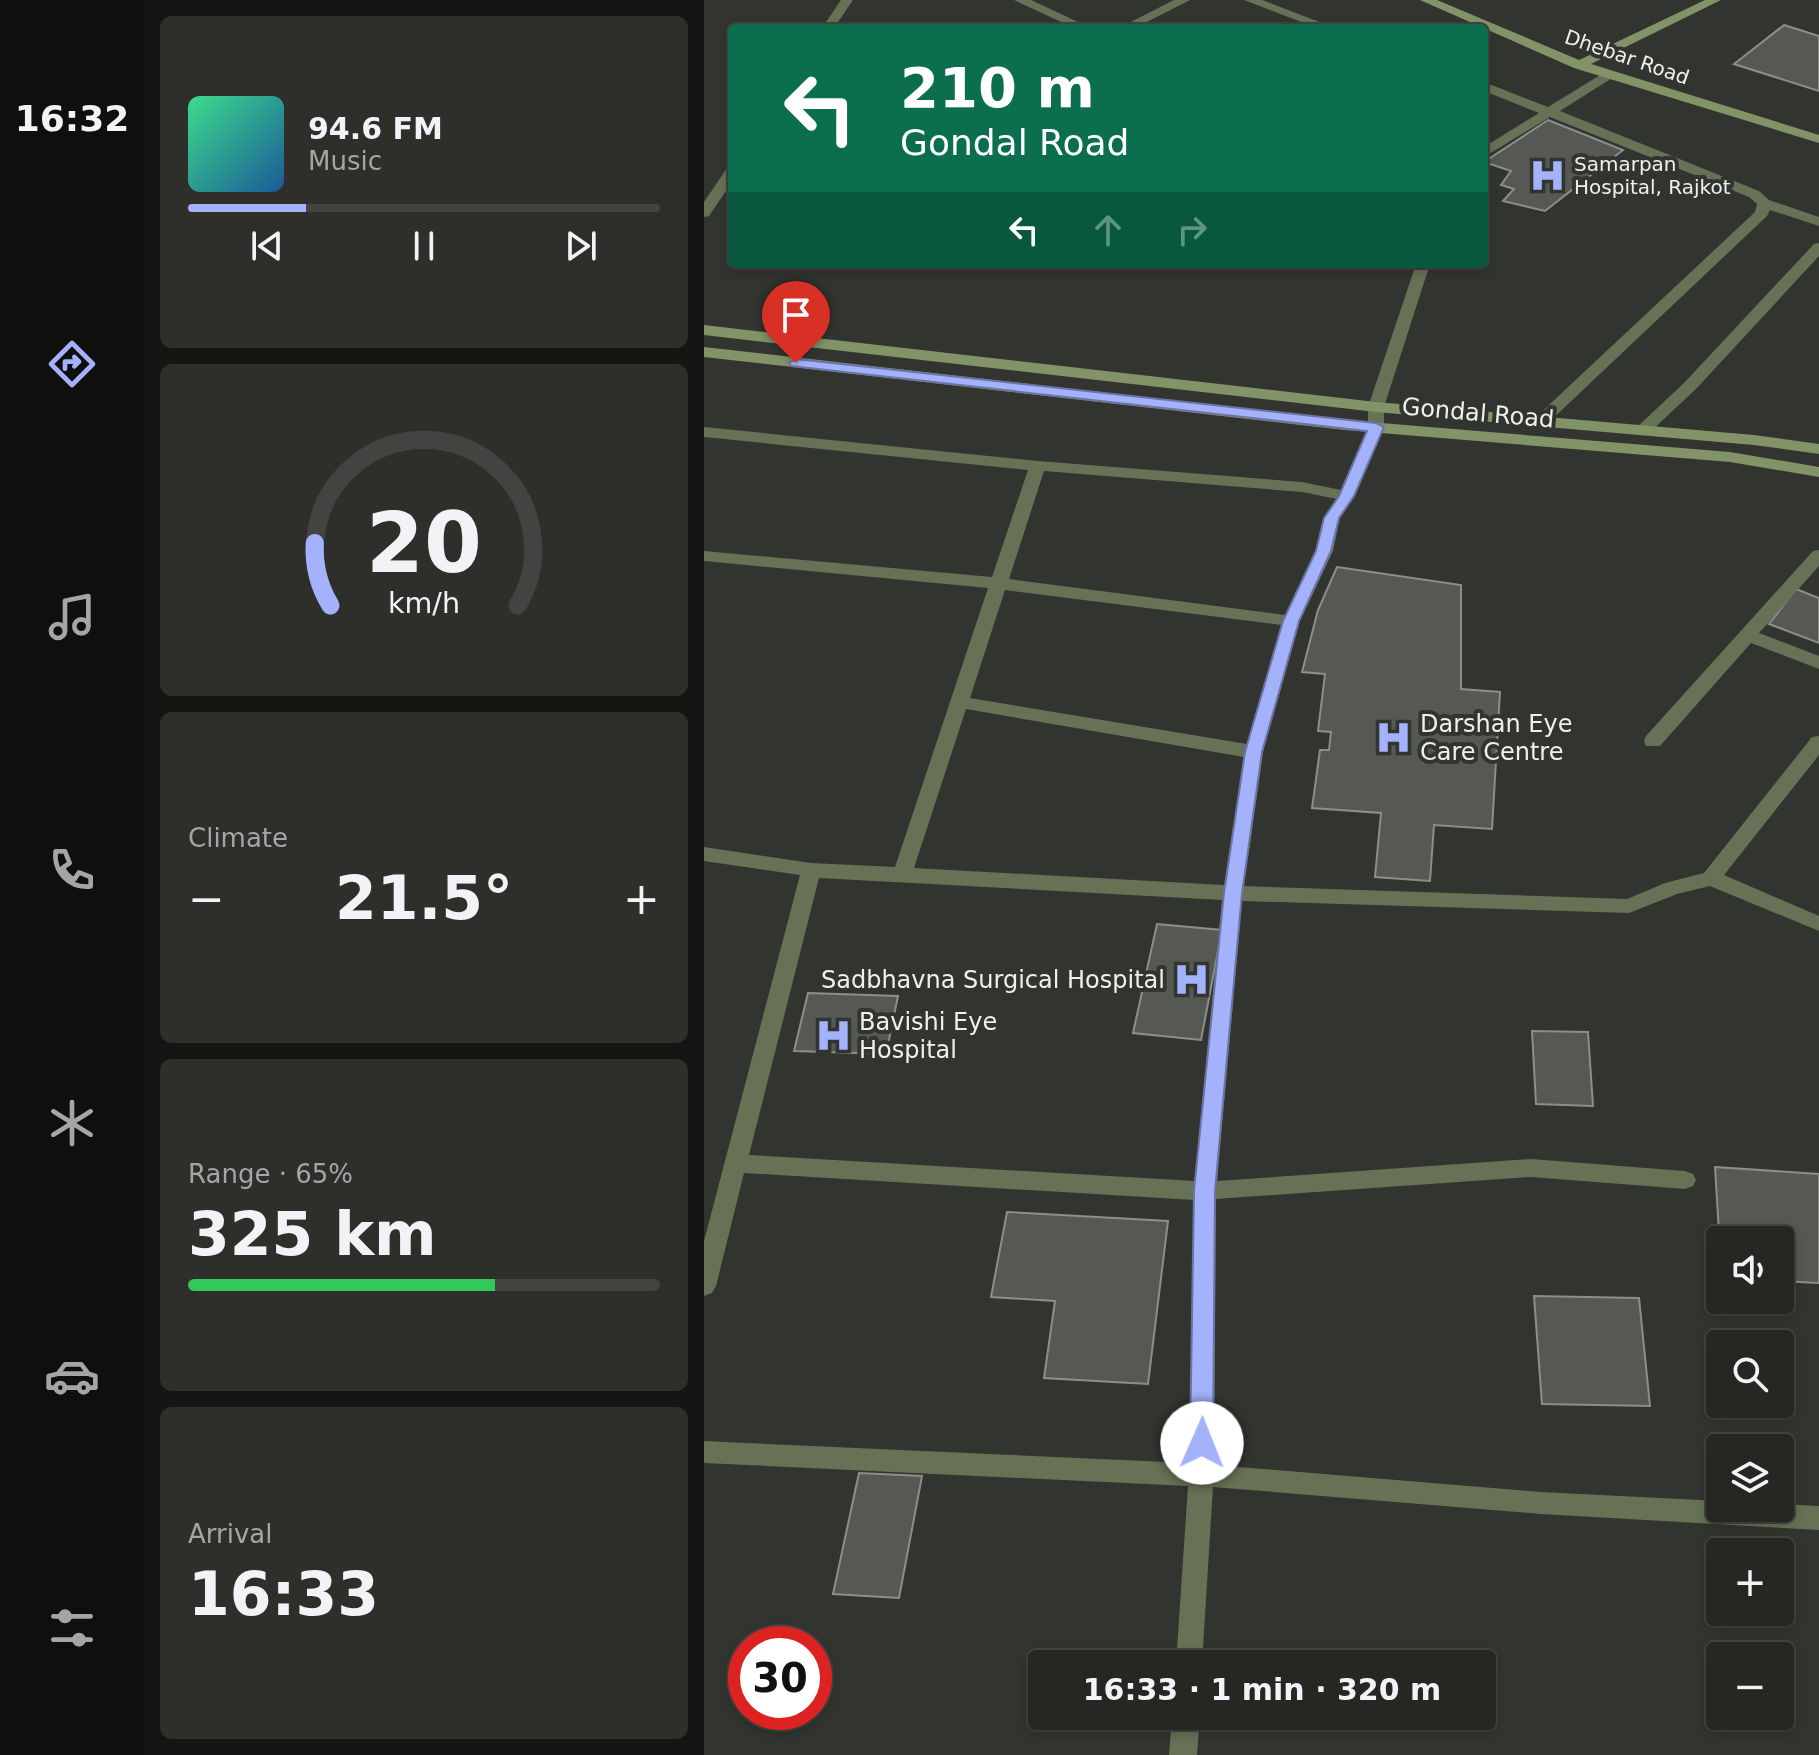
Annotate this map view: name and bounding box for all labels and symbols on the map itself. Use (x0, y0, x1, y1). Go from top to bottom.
street label: Dhebar Road (1562, 24, 1692, 90)
place label: Samarpan Hospital, Rajkot (1574, 152, 1731, 199)
hospital icon: Samarpan Hospital, Rajkot (1529, 156, 1567, 194)
pin (762, 281, 830, 363)
street label: Gondal Road (1401, 392, 1555, 434)
place label: Darshan Eye Care Centre (1420, 710, 1572, 766)
hospital icon: Darshan Eye Care Centre (1375, 719, 1413, 757)
hospital icon: Sadbhavna Surgical Hospital (1172, 961, 1210, 999)
place label: Sadbhavna Surgical Hospital (821, 966, 1165, 994)
place label: Bavishi Eye Hospital (859, 1008, 997, 1064)
hospital icon: Bavishi Eye Hospital (814, 1017, 852, 1055)
position arrow (1160, 1401, 1244, 1485)
speed limit sign: 30 (728, 1626, 832, 1730)

